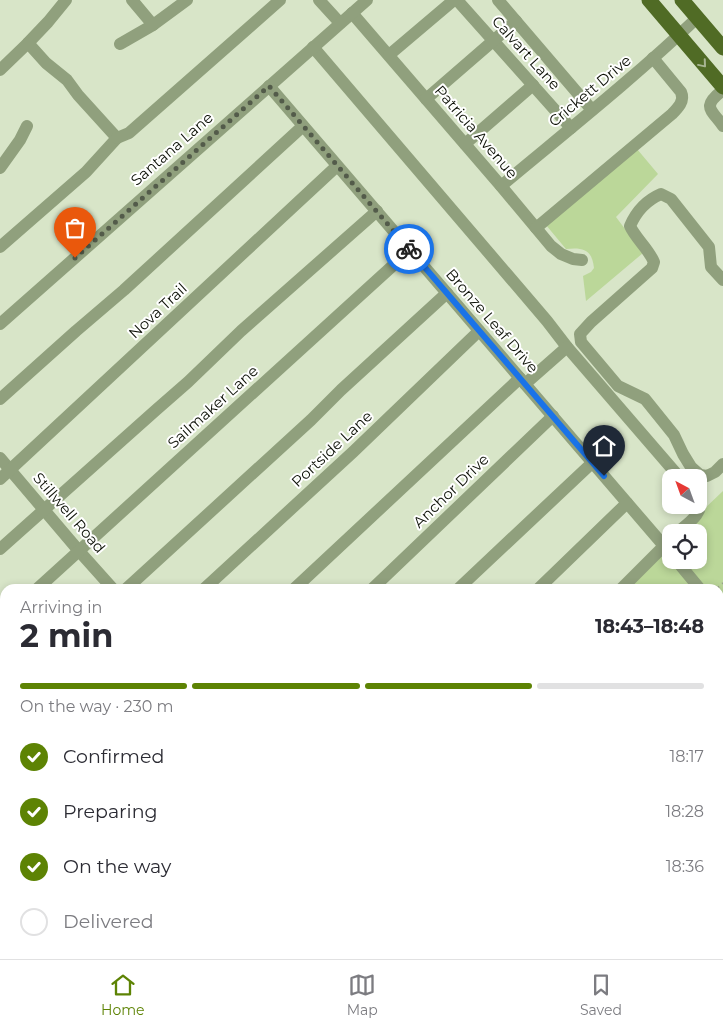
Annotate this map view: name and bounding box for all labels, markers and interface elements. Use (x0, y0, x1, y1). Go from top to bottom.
street label: Calvart Lane (488, 12, 565, 94)
street label: Crickett Drive (545, 51, 635, 131)
one-way arrow (698, 58, 707, 67)
street label: Patricia Avenue (431, 81, 522, 182)
street label: Santana Lane (127, 108, 217, 189)
pin (54, 207, 96, 258)
icon: bag (61, 214, 89, 242)
courier (384, 224, 434, 274)
icon: bike (395, 235, 423, 263)
street label: Bronze Leaf Drive (442, 265, 543, 377)
street label: Nova Trail (125, 279, 191, 342)
street label: Sailmaker Lane (163, 361, 262, 452)
street label: Portside Lane (287, 406, 376, 491)
pin (583, 425, 625, 476)
icon: home (590, 432, 618, 460)
street label: Anchor Drive (409, 450, 493, 532)
street label: Stillwell Road (29, 468, 110, 557)
north arrow (662, 469, 708, 514)
map controls (662, 469, 707, 569)
button: locate (662, 524, 707, 569)
text: Arriving in (20, 598, 102, 617)
text: 18:43–18:48 (595, 615, 704, 638)
text: 2 min (20, 616, 113, 655)
text: On the way · 230 m (20, 697, 173, 716)
icon: check (20, 743, 48, 771)
text: Confirmed (63, 745, 164, 768)
text: 18:17 (669, 747, 704, 766)
icon: check (20, 798, 48, 826)
text: Preparing (63, 800, 158, 823)
text: 18:28 (665, 802, 704, 821)
icon: check (20, 853, 48, 881)
text: On the way (63, 855, 171, 878)
text: 18:36 (666, 857, 704, 876)
text: Delivered (63, 910, 154, 933)
tab: Home (101, 971, 145, 1019)
tab: Map (347, 971, 378, 1019)
tab: Saved (580, 971, 622, 1019)

